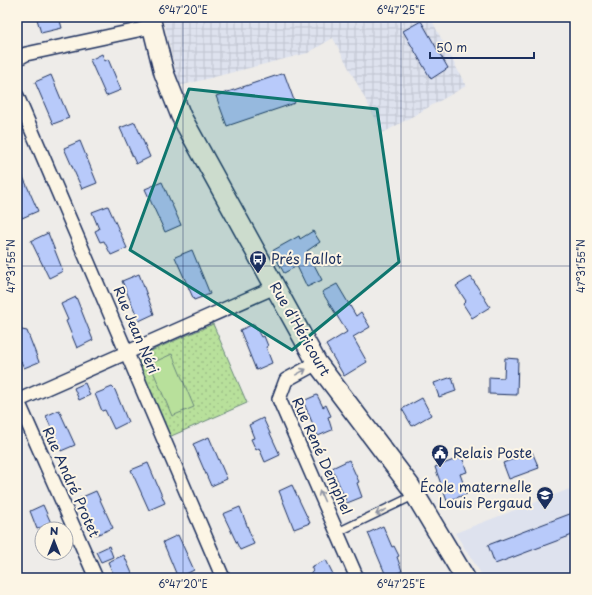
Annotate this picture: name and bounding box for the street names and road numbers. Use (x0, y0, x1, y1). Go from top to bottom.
street label: Rue d'Héricourt (265, 278, 336, 380)
street label: Rue Jean Néri (109, 283, 164, 377)
street label: Rue René Demphel (287, 394, 358, 518)
street label: Rue André Protet (38, 423, 105, 540)

